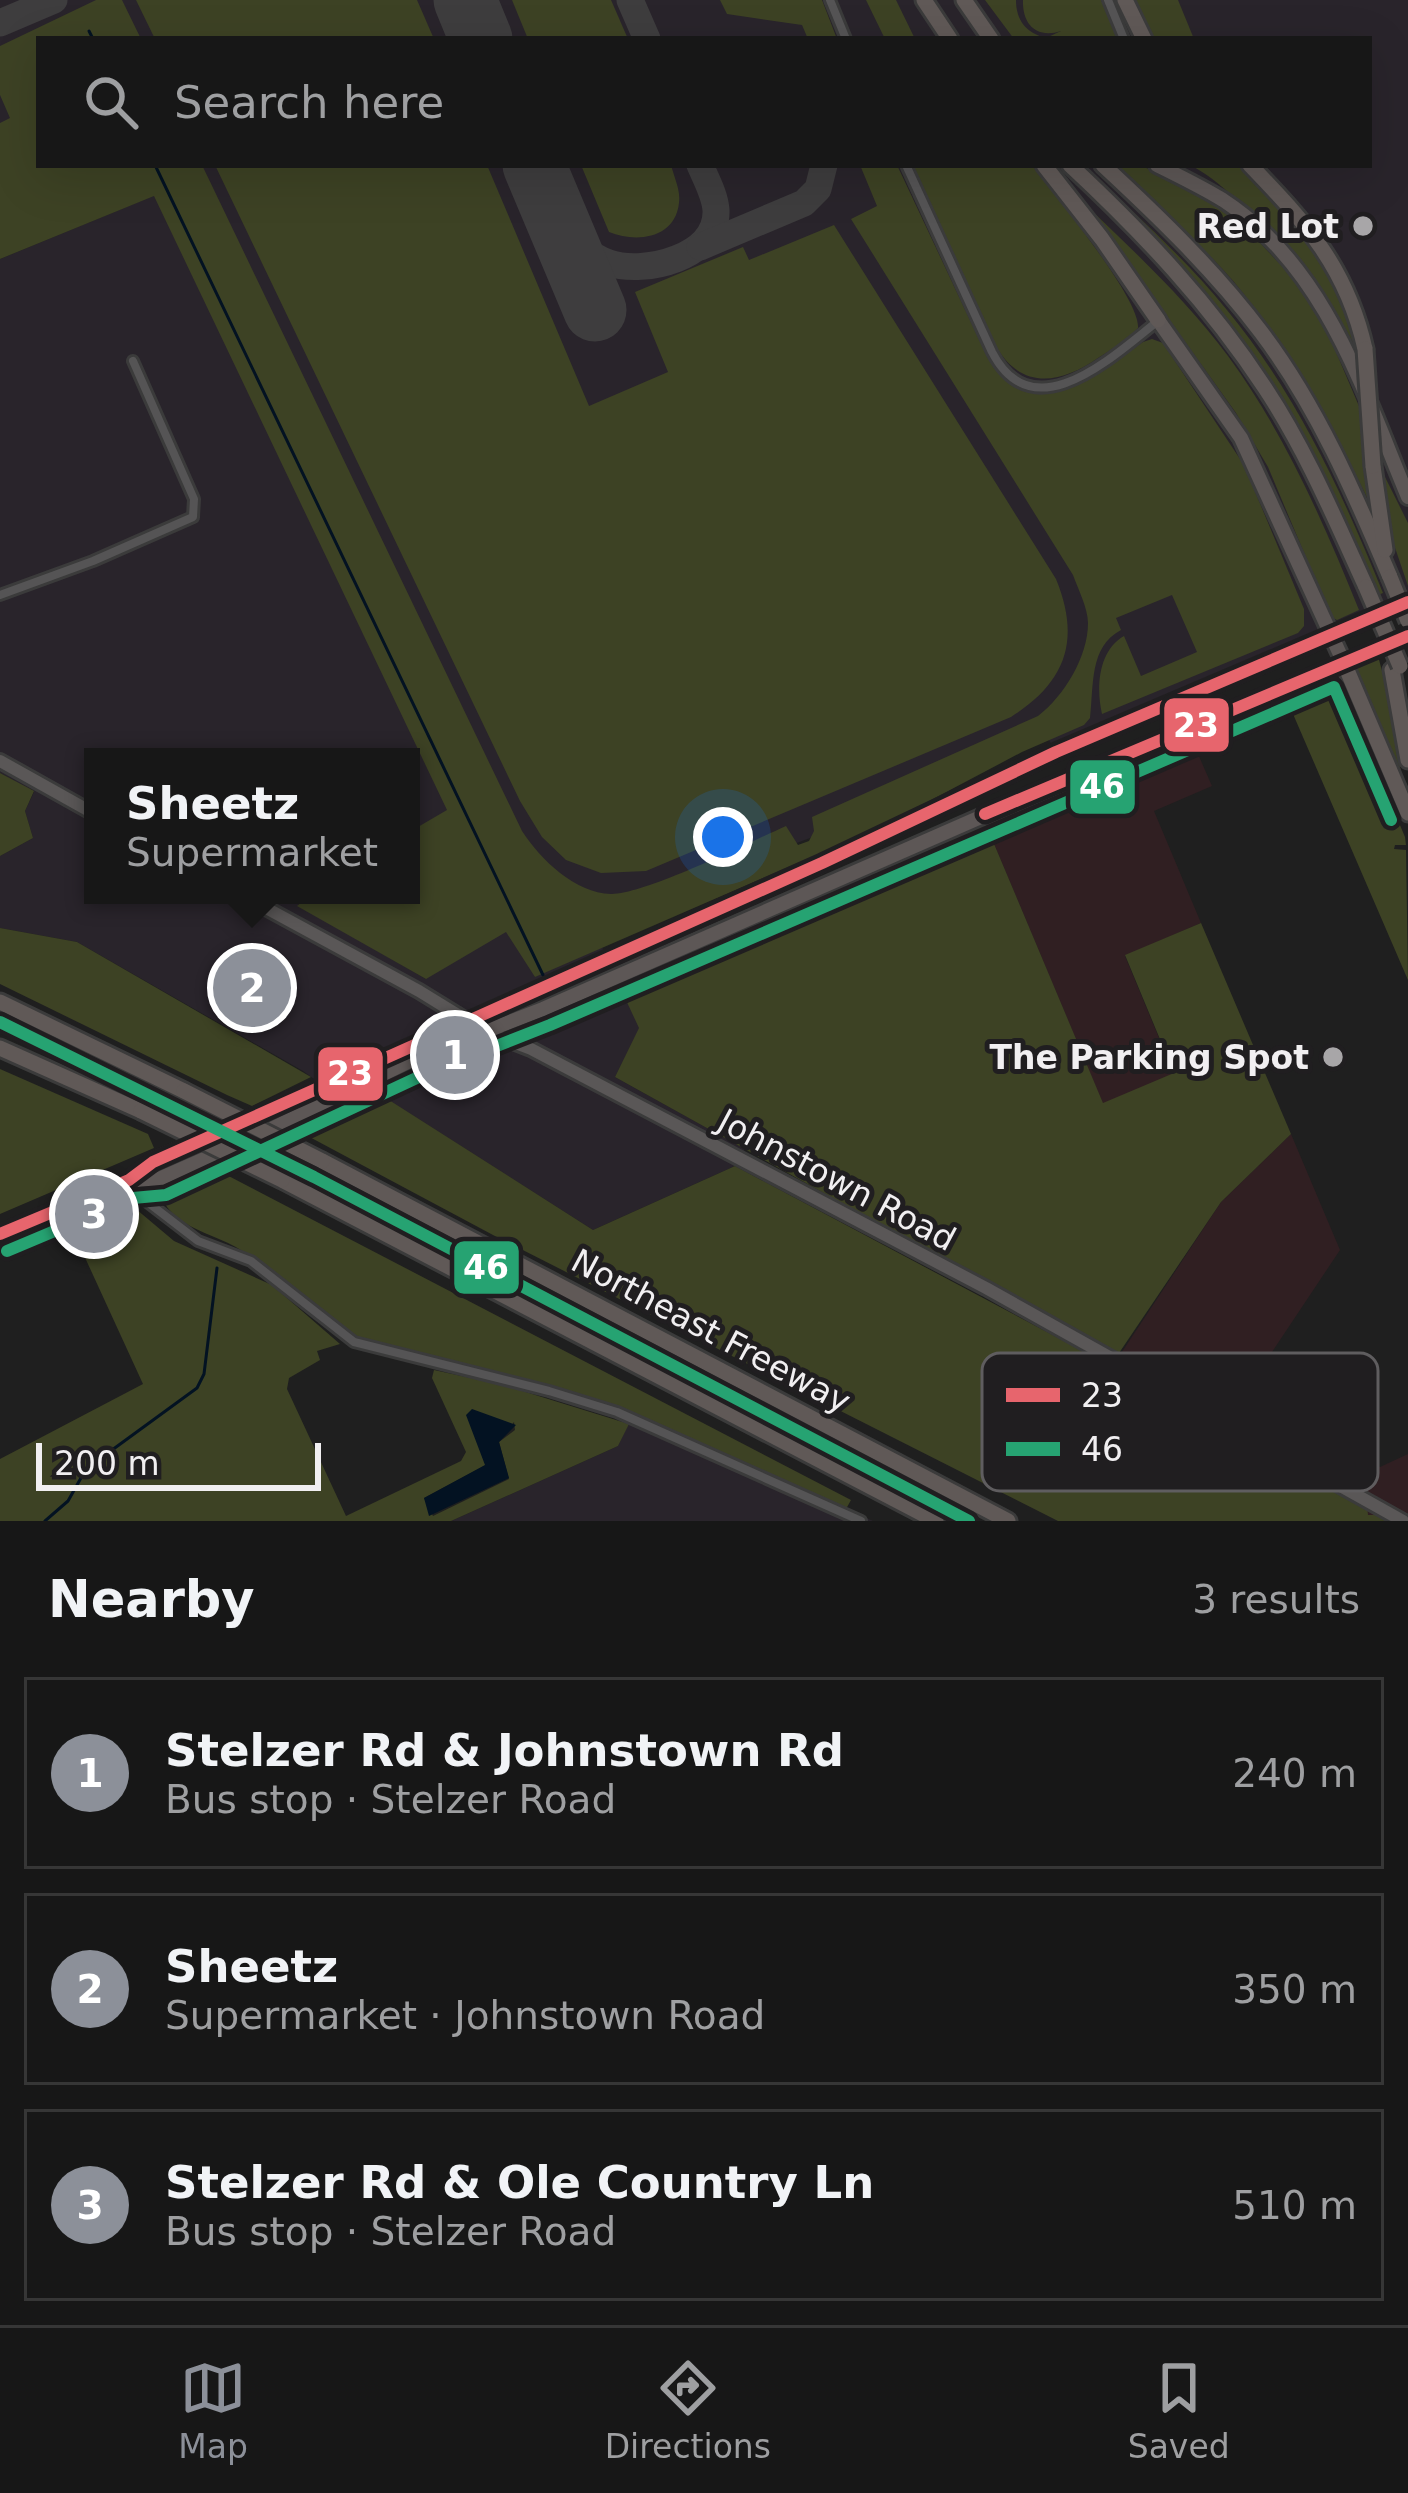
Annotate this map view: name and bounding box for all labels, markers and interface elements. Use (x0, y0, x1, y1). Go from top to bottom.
search box (36, 36, 1372, 168)
icon: search (78, 69, 144, 135)
text: Search here (174, 76, 444, 129)
place label: Red Lot (1197, 207, 1339, 246)
marker: Red Lot (1350, 213, 1376, 239)
line badge: 23 (1162, 696, 1231, 754)
text: 23 (1173, 706, 1219, 745)
popup (84, 748, 420, 904)
line badge: 46 (1068, 758, 1137, 816)
text: 46 (1079, 767, 1125, 806)
text: Sheetz (126, 777, 299, 830)
your location (693, 807, 753, 867)
text: Supermarket (126, 830, 378, 875)
pin: 2 (213, 943, 291, 1033)
pin: 1 (416, 1010, 494, 1100)
place label: The Parking Spot (990, 1038, 1309, 1077)
marker: The Parking Spot (1320, 1044, 1346, 1070)
line badge: 23 (316, 1045, 385, 1103)
text: 23 (327, 1054, 373, 1093)
street label: Johnstown Road (710, 1100, 962, 1259)
pin: 3 (55, 1169, 133, 1259)
line badge: 46 (452, 1239, 521, 1296)
street label: Northeast Freeway (565, 1241, 857, 1421)
text: 46 (463, 1248, 509, 1287)
legend (982, 1353, 1378, 1491)
text: 23 (1081, 1376, 1123, 1415)
text: 46 (1081, 1430, 1123, 1469)
scale bar (36, 1437, 321, 1490)
text: 200 m (54, 1444, 160, 1483)
text: Nearby (48, 1570, 255, 1629)
text: 3 results (1192, 1577, 1360, 1622)
text: Stelzer Rd & Johnstown Rd (165, 1724, 844, 1777)
text: 1 (76, 1751, 104, 1796)
text: 240 m (1232, 1751, 1357, 1796)
text: Bus stop · Stelzer Road (165, 1777, 616, 1822)
text: Sheetz (165, 1940, 338, 1993)
text: 2 (76, 1967, 104, 2012)
text: 350 m (1232, 1967, 1357, 2012)
text: Supermarket · Johnstown Road (165, 1993, 765, 2038)
text: Stelzer Rd & Ole Country Ln (165, 2156, 874, 2209)
text: 3 (76, 2183, 104, 2228)
text: 510 m (1232, 2183, 1357, 2228)
text: Bus stop · Stelzer Road (165, 2209, 616, 2254)
tab: Map (178, 2355, 248, 2466)
tab: Directions (605, 2355, 771, 2466)
tab: Saved (1128, 2355, 1230, 2466)

